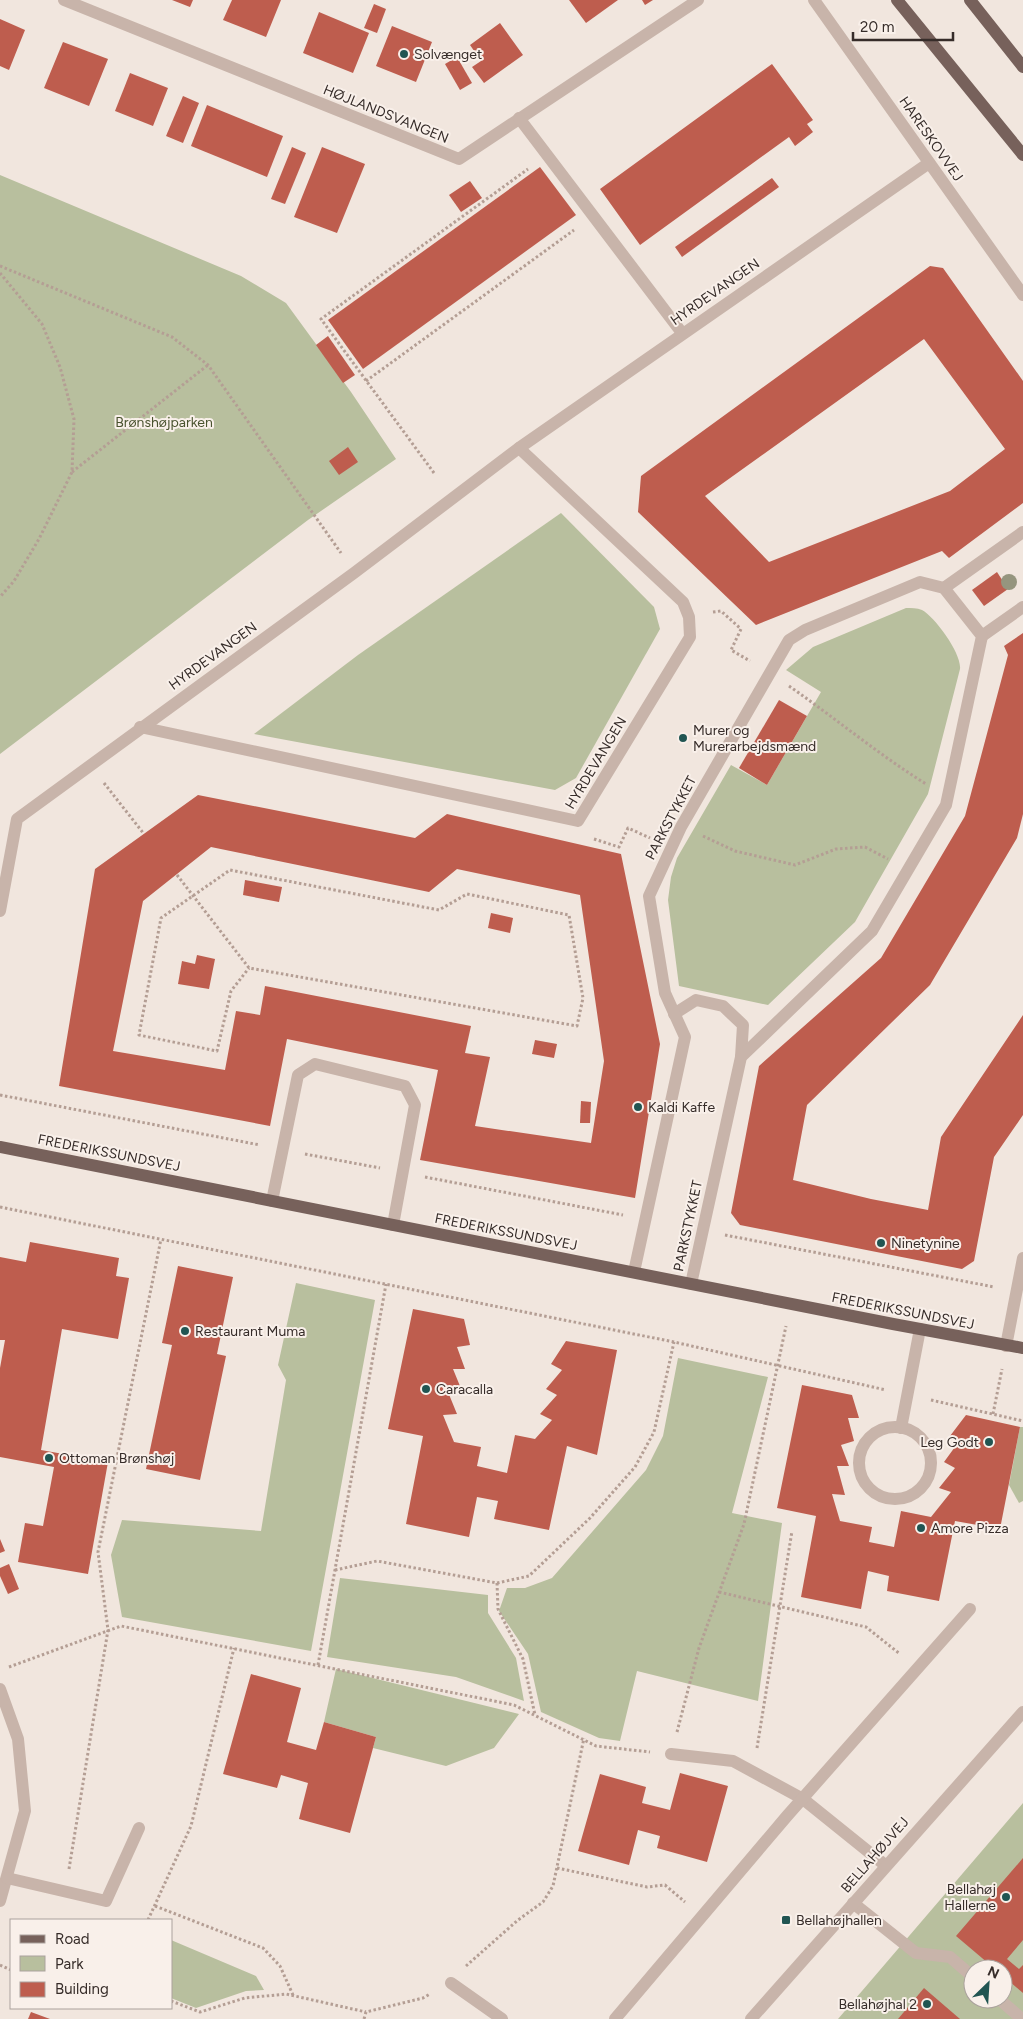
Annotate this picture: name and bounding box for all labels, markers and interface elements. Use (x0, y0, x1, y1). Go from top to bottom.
scale bar (853, 10, 953, 42)
text: 20 m (860, 18, 894, 36)
place label: Solvænget (414, 46, 482, 63)
marker: Solvænget (398, 48, 410, 60)
street label: HØJLANDSVANGEN (321, 81, 451, 147)
street label: HARESKOVVEJ (895, 93, 967, 185)
street label: HYRDEVANGEN (667, 255, 763, 329)
park label: Brønshøjparken (115, 414, 213, 431)
street label: HYRDEVANGEN (166, 618, 260, 694)
street label: HYRDEVANGEN (562, 714, 630, 812)
place label: Murer og Murerarbejdsmænd (693, 722, 816, 755)
marker: Murer og Murerarbejdsmænd (677, 732, 689, 744)
street label: PARKSTYKKET (642, 773, 700, 863)
place label: Kaldi Kaffe (648, 1099, 715, 1116)
marker: Kaldi Kaffe (632, 1101, 644, 1113)
street label: FREDERIKSSUNDSVEJ (36, 1131, 182, 1175)
street label: PARKSTYKKET (670, 1179, 706, 1273)
street label: FREDERIKSSUNDSVEJ (433, 1210, 579, 1254)
place label: Ninetynine (891, 1235, 960, 1252)
marker: Ninetynine (875, 1237, 887, 1249)
street label: FREDERIKSSUNDSVEJ (830, 1289, 976, 1333)
place label: Restaurant Muma (195, 1323, 305, 1340)
marker: Restaurant Muma (179, 1325, 191, 1337)
place label: Caracalla (436, 1381, 493, 1398)
marker: Caracalla (420, 1383, 432, 1395)
place label: Leg Godt (920, 1434, 979, 1451)
marker: Leg Godt (983, 1436, 995, 1448)
place label: Ottoman Brønshøj (59, 1450, 174, 1467)
marker: Ottoman Brønshøj (43, 1452, 55, 1464)
place label: Amore Pizza (931, 1520, 1009, 1537)
marker: Amore Pizza (915, 1522, 927, 1534)
street label: BELLAHØJVEJ (837, 1814, 913, 1896)
place label: Bellahøj Hallerne (944, 1881, 996, 1914)
marker: Bellahøj Hallerne (1000, 1891, 1012, 1903)
place label: Bellahøjhallen (796, 1912, 882, 1929)
marker: Bellahøjhallen (780, 1914, 792, 1926)
legend (10, 1919, 172, 2009)
text: Road (55, 1930, 90, 1948)
text: Park (55, 1955, 84, 1973)
north arrow (963, 1959, 1013, 2009)
text: N (985, 1963, 1002, 1983)
text: Building (55, 1980, 109, 1998)
place label: Bellahøjhal 2 (839, 1996, 917, 2013)
marker: Bellahøjhal 2 (921, 1998, 933, 2010)

